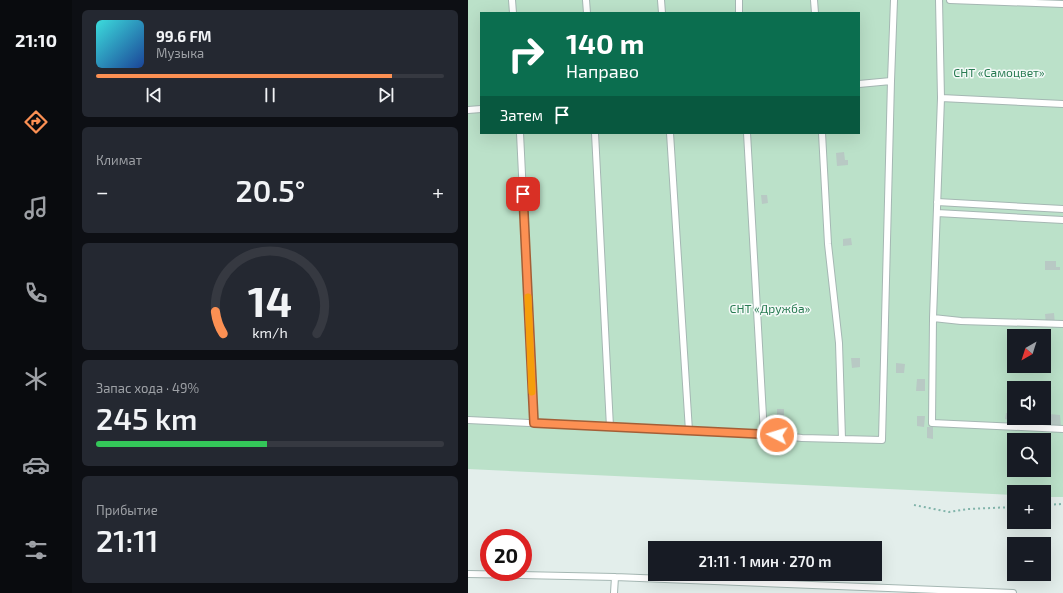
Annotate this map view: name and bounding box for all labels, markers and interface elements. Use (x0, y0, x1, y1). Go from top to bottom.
text: 140 m (566, 26, 644, 60)
text: 99.6 FM (156, 27, 212, 45)
icon: right (500, 28, 552, 80)
text: 21:10 (15, 29, 57, 51)
text: Музыка (156, 45, 204, 61)
text: Направо (566, 60, 639, 82)
park label: СНТ «Самоцвет» (953, 65, 1045, 79)
icon: previous (143, 84, 165, 106)
icon: pause (259, 84, 281, 106)
icon: next (375, 84, 397, 106)
icon: arrive (551, 104, 573, 126)
text: Затем (500, 106, 543, 124)
icon: directions (22, 108, 50, 136)
text: Климат (96, 152, 142, 168)
text: 20.5° (235, 172, 305, 208)
pin (506, 177, 540, 211)
text: − (96, 178, 109, 204)
text: + (432, 178, 444, 204)
icon: arrive (512, 183, 534, 205)
icon: music (22, 194, 50, 222)
text: 14 (248, 275, 292, 325)
icon: phone (22, 279, 50, 307)
park label: СНТ «Дружба» (730, 301, 811, 316)
text: km/h (252, 324, 288, 341)
north arrow (1007, 329, 1051, 373)
map controls (1007, 329, 1051, 581)
icon: climate (22, 365, 50, 393)
text: Запас хода · 49% (96, 380, 199, 396)
button: sound (1007, 381, 1051, 425)
text: 245 km (96, 400, 197, 436)
position arrow (756, 414, 798, 456)
button: search (1007, 433, 1051, 477)
icon: car (22, 451, 50, 479)
button: + (1007, 485, 1051, 529)
text: Прибытие (96, 502, 158, 518)
text: 21:11 (96, 522, 158, 558)
speed limit sign: 20 (480, 529, 532, 581)
icon: filters (22, 536, 50, 564)
button: − (1007, 537, 1051, 581)
text: 21:11 · 1 мин · 270 m (699, 552, 831, 570)

